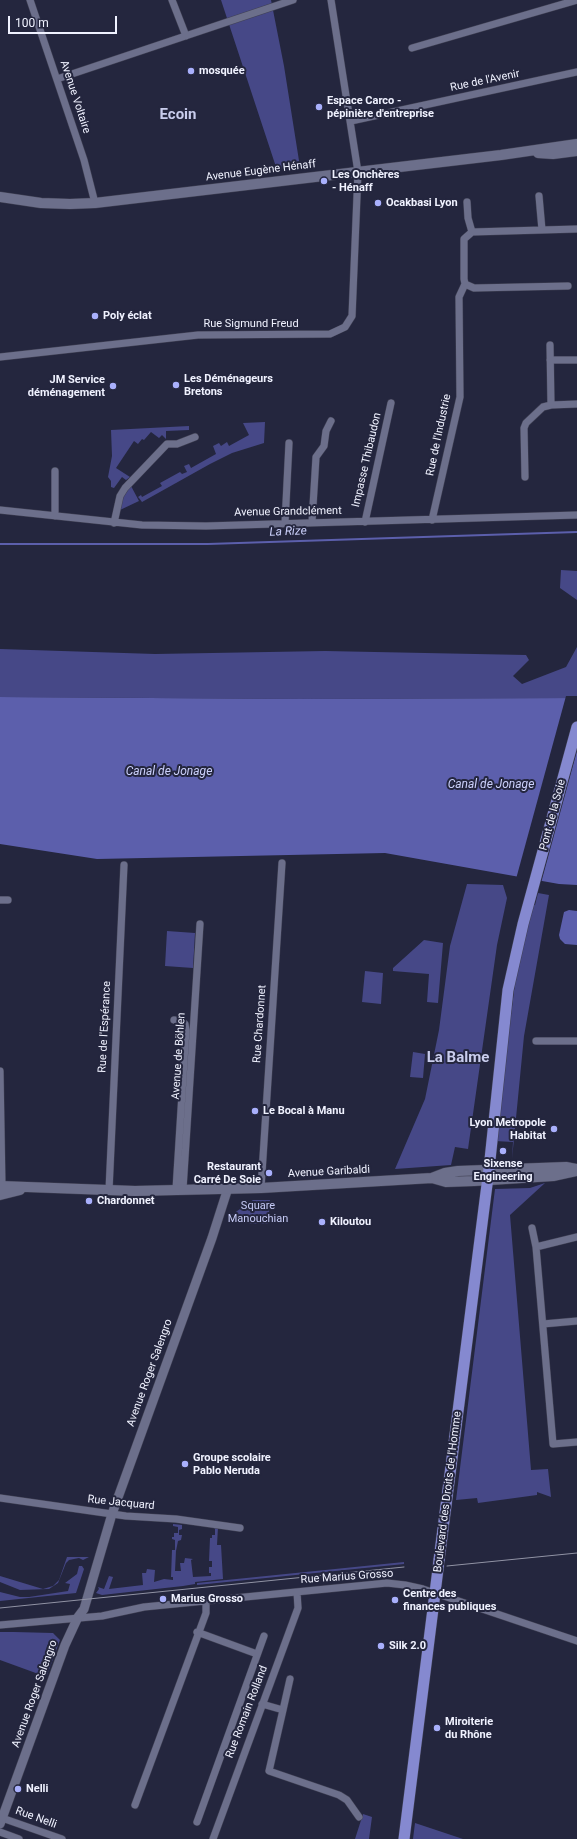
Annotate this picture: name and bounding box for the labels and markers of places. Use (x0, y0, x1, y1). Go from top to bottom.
place label: mosquée (199, 64, 245, 78)
marker: mosquée (186, 66, 196, 76)
place label: Espace Carco - pépinière d'entreprise (327, 94, 434, 120)
marker: Espace Carco - pépinière d'entreprise (314, 102, 324, 112)
place label: Les Onchères - Hénaff (332, 168, 399, 194)
marker: Les Onchères - Hénaff (319, 176, 329, 186)
place label: Ocakbasi Lyon (386, 196, 458, 210)
marker: Ocakbasi Lyon (373, 198, 383, 208)
place label: Poly éclat (103, 309, 152, 323)
marker: Poly éclat (90, 311, 100, 321)
place label: Les Déménageurs Bretons (184, 372, 273, 398)
place label: JM Service déménagement (28, 373, 105, 399)
marker: Les Déménageurs Bretons (171, 380, 181, 390)
marker: JM Service déménagement (108, 381, 118, 391)
place label: Le Bocal à Manu (263, 1104, 345, 1118)
marker: Le Bocal à Manu (250, 1106, 260, 1116)
place label: Lyon Metropole Habitat (470, 1116, 546, 1142)
marker: Lyon Metropole Habitat (549, 1124, 559, 1134)
marker: Sixense Engineering (498, 1146, 508, 1156)
place label: Sixense Engineering (474, 1157, 532, 1183)
place label: Restaurant Carré De Soie (194, 1160, 261, 1186)
marker: Restaurant Carré De Soie (264, 1168, 274, 1178)
place label: Chardonnet (97, 1194, 155, 1208)
marker: Chardonnet (84, 1196, 94, 1206)
place label: Kiloutou (330, 1215, 371, 1229)
marker: Kiloutou (317, 1217, 327, 1227)
place label: Groupe scolaire Pablo Neruda (193, 1451, 271, 1477)
marker: Groupe scolaire Pablo Neruda (180, 1459, 190, 1469)
place label: Centre des finances publiques (403, 1587, 496, 1613)
place label: Marius Grosso (171, 1592, 243, 1606)
marker: Marius Grosso (158, 1594, 168, 1604)
marker: Centre des finances publiques (390, 1595, 400, 1605)
place label: Silk 2.0 (389, 1639, 426, 1653)
marker: Silk 2.0 (376, 1641, 386, 1651)
place label: Miroiterie du Rhône (445, 1715, 493, 1741)
marker: Miroiterie du Rhône (432, 1723, 442, 1733)
place label: Nelli (26, 1782, 48, 1796)
marker: Nelli (13, 1784, 23, 1794)

